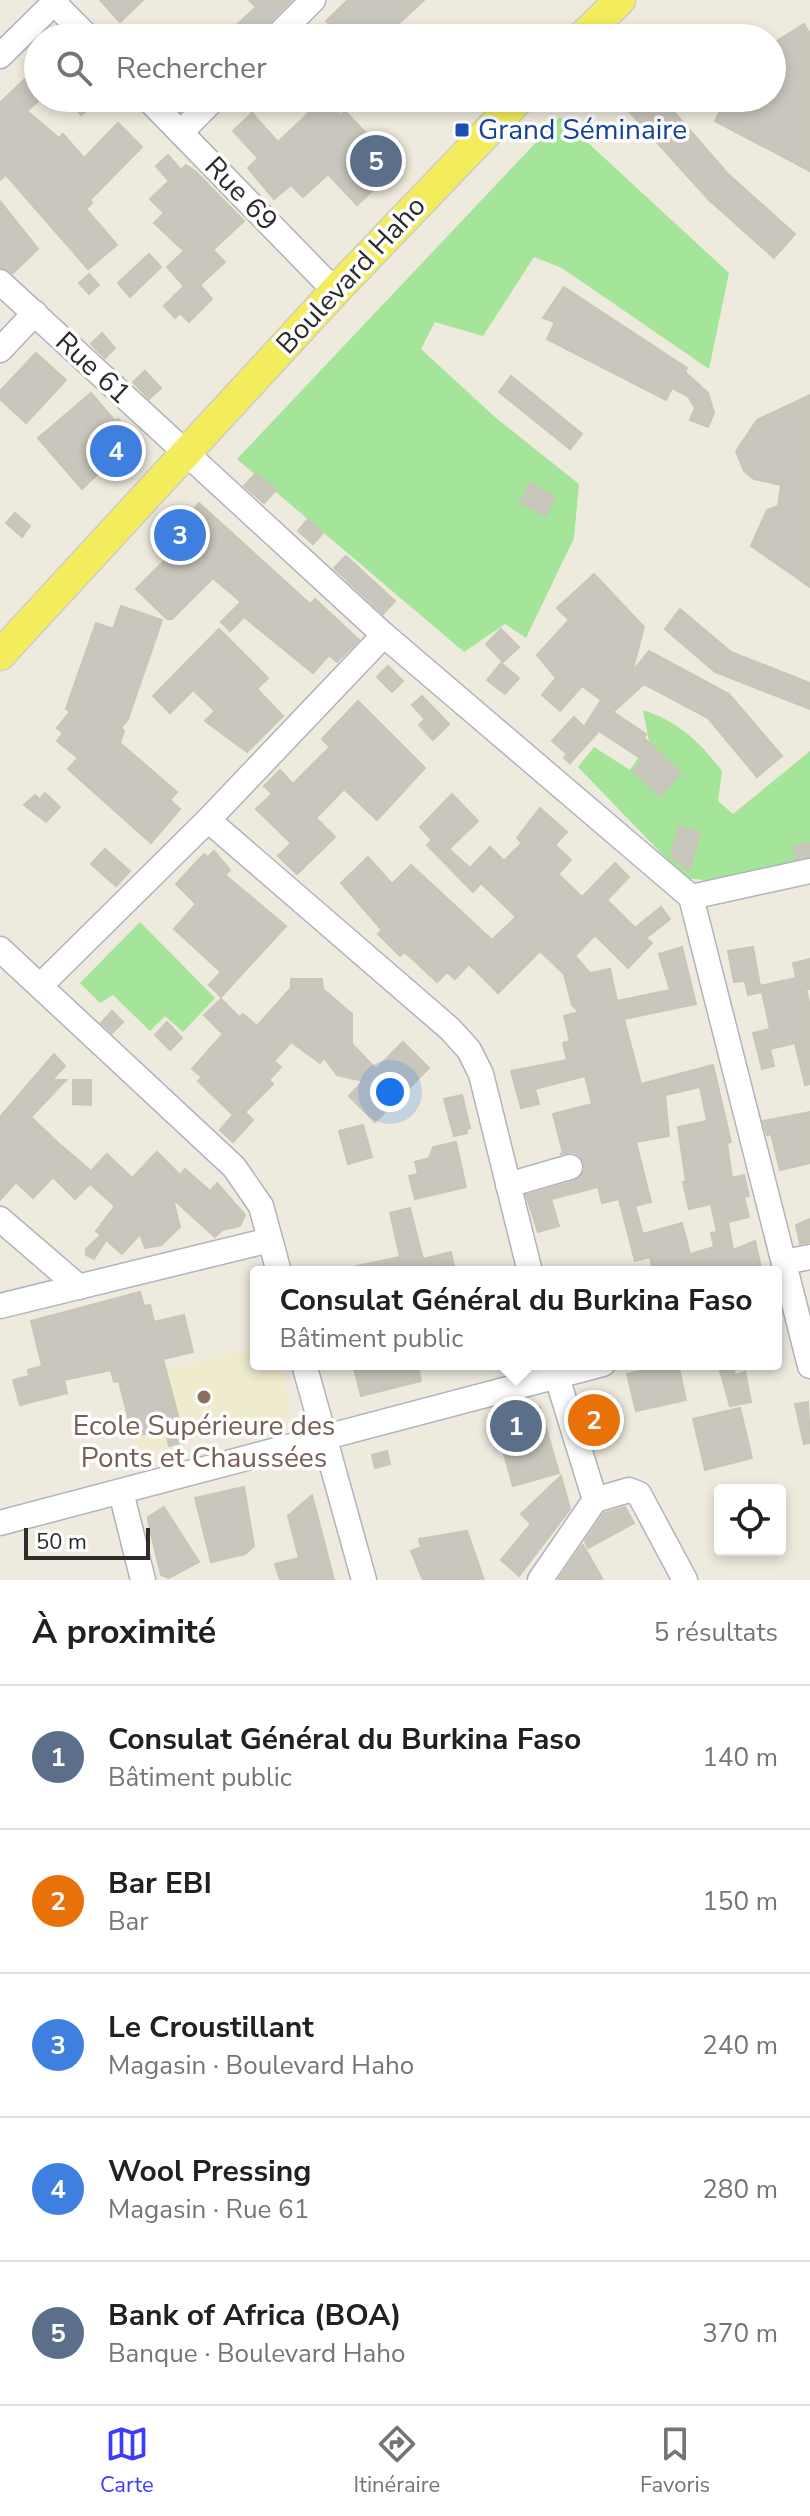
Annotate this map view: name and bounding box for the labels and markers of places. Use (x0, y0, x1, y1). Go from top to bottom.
place label: Grand Séminaire (478, 111, 687, 149)
marker: Grand Séminaire (453, 121, 471, 139)
pin: 5 (350, 131, 402, 191)
pin: 4 (90, 421, 142, 481)
pin: 3 (154, 505, 206, 565)
marker: Ecole Supérieure des Ponts et Chaussées (195, 1388, 213, 1406)
pin: 2 (568, 1390, 620, 1450)
pin: 1 (490, 1396, 542, 1456)
place label: Ecole Supérieure des Ponts et Chaussées (73, 1407, 335, 1477)

